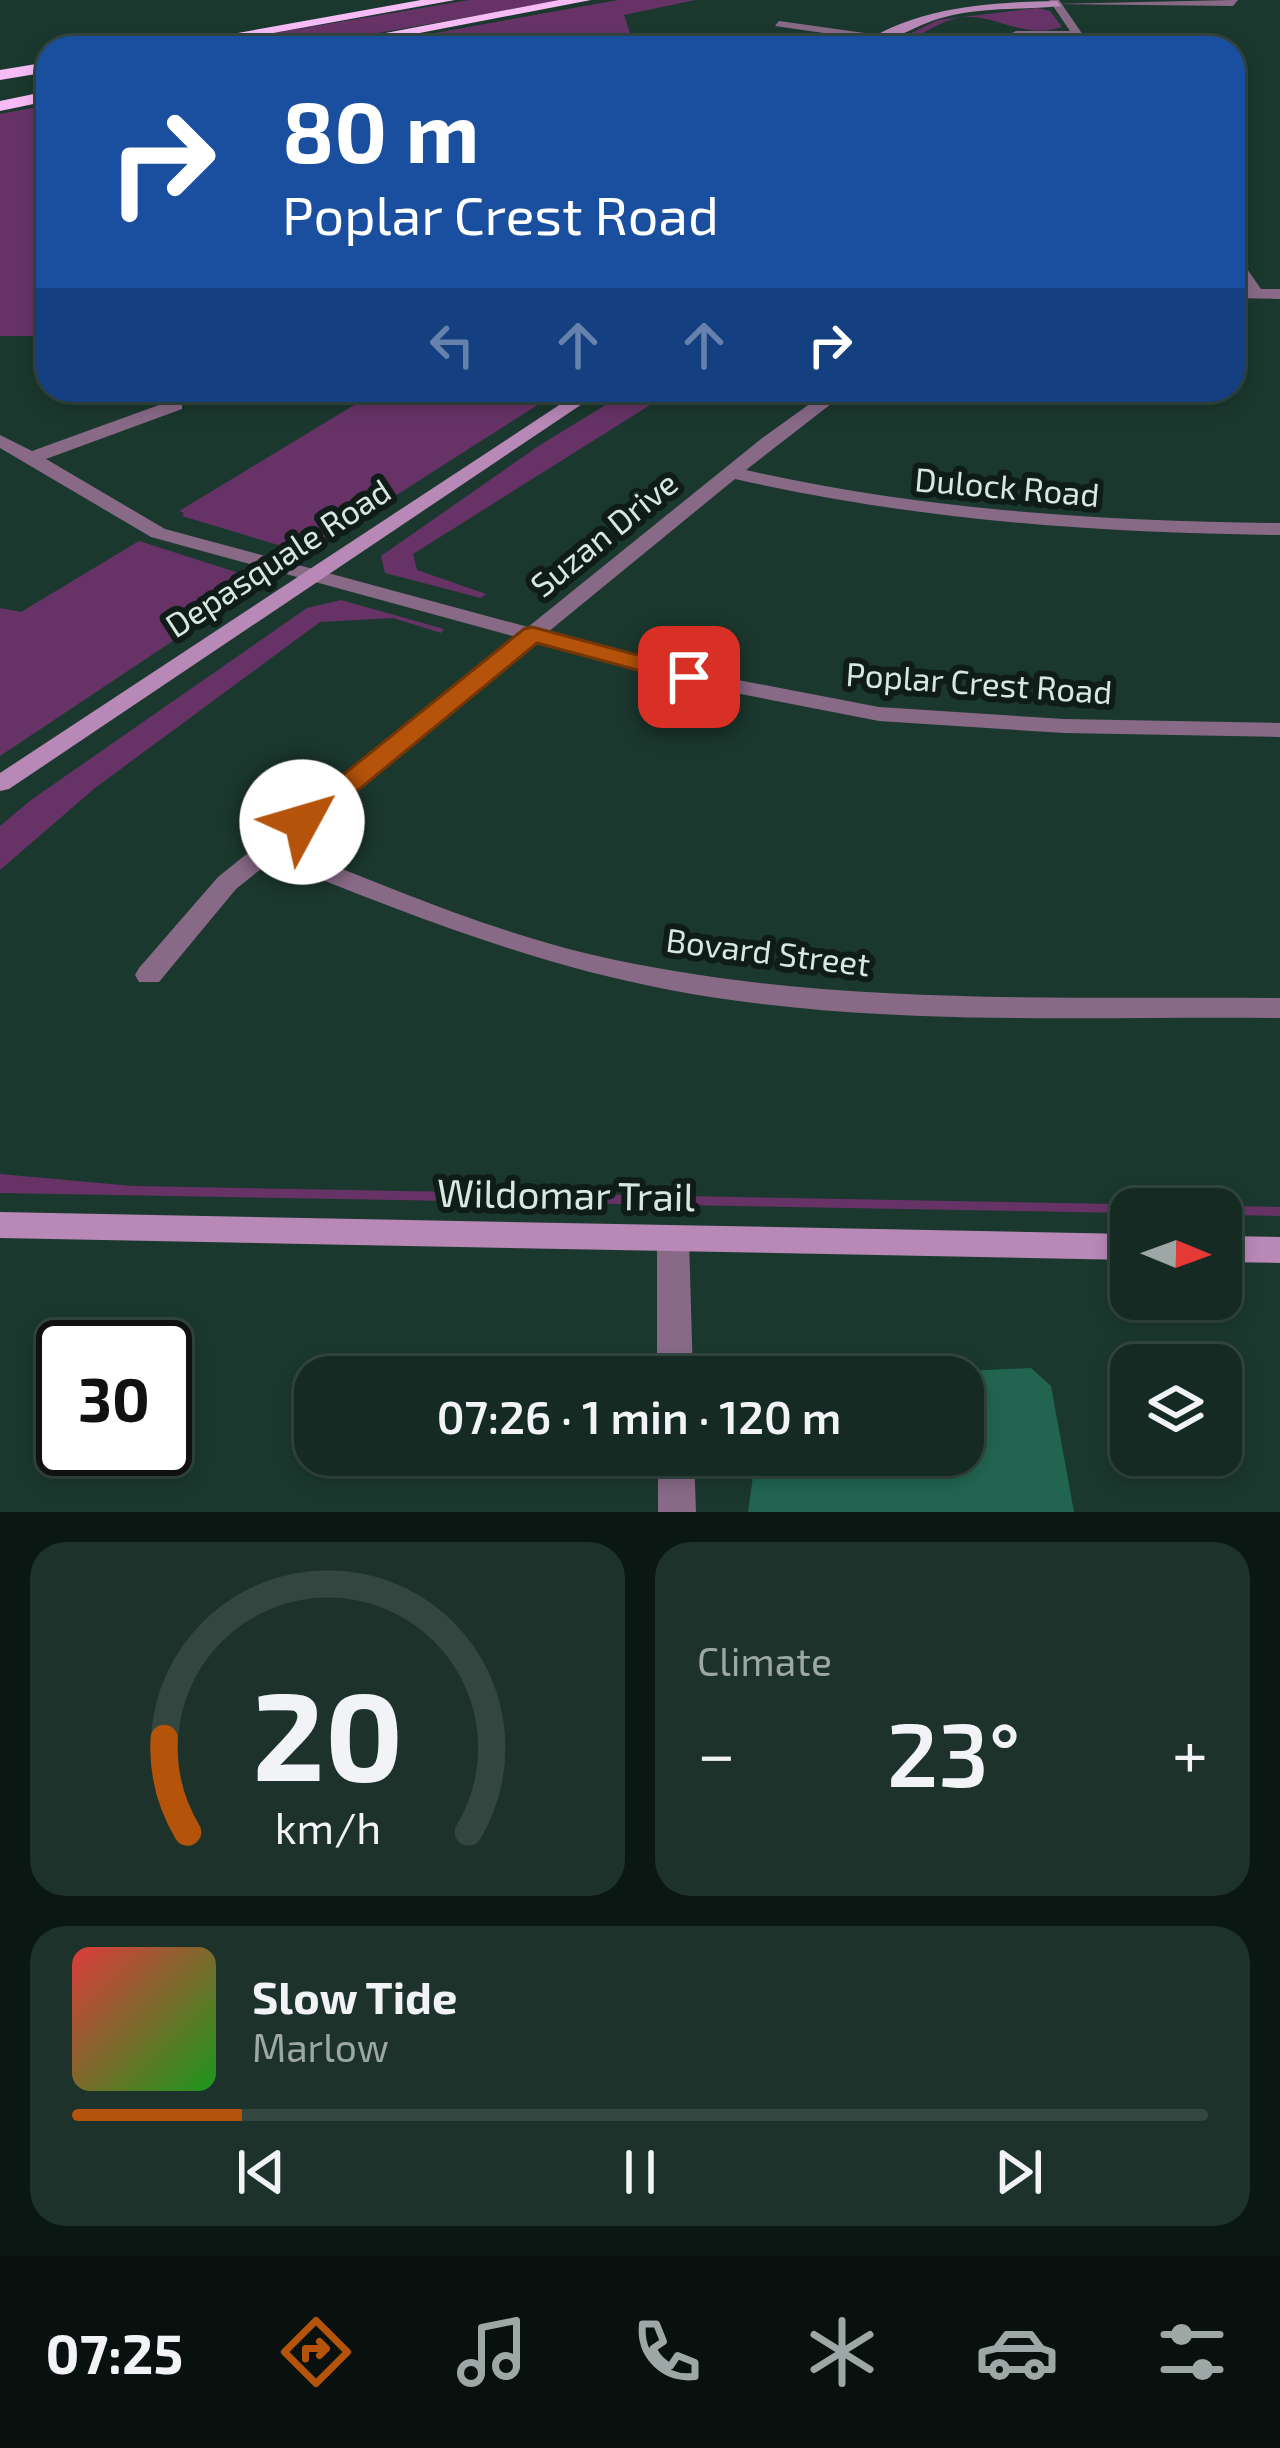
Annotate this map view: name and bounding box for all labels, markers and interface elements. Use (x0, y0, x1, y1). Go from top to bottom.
text: 80 m (282, 79, 479, 180)
icon: right (84, 84, 240, 240)
text: Poplar Crest Road (282, 181, 719, 246)
icon: left (419, 312, 485, 378)
icon: ahead (545, 312, 611, 378)
icon: ahead (671, 312, 737, 378)
icon: right (797, 312, 863, 378)
street label: Dulock Road (913, 458, 1101, 514)
street label: Suzan Drive (522, 462, 685, 605)
street label: Depasquale Road (157, 470, 397, 645)
pin (638, 626, 740, 728)
icon: arrive (656, 644, 722, 710)
street label: Poplar Crest Road (844, 653, 1114, 711)
position arrow (239, 759, 365, 885)
street label: Bovard Street (664, 919, 872, 983)
street label: Wildomar Trail (437, 1168, 696, 1219)
north arrow (1110, 1188, 1242, 1320)
map controls (1110, 1188, 1242, 1476)
speed limit sign: 30 (36, 1320, 192, 1476)
button: layers (1110, 1344, 1242, 1476)
text: 07:26 · 1 min · 120 m (437, 1389, 841, 1443)
text: Climate (697, 1637, 832, 1684)
text: 20 (252, 1656, 403, 1806)
text: 23° (887, 1697, 1021, 1805)
text: − (697, 1712, 736, 1791)
text: + (1172, 1712, 1208, 1791)
text: km/h (274, 1801, 381, 1853)
text: Slow Tide (252, 1969, 457, 2023)
text: Marlow (252, 2023, 389, 2070)
icon: previous (228, 2139, 294, 2205)
icon: pause (607, 2139, 673, 2205)
icon: next (986, 2139, 1052, 2205)
icon: directions (274, 2310, 358, 2394)
icon: music (450, 2310, 534, 2394)
icon: phone (625, 2310, 709, 2394)
icon: climate (800, 2310, 884, 2394)
icon: car (975, 2310, 1059, 2394)
icon: filters (1150, 2310, 1234, 2394)
text: 07:25 (46, 2320, 183, 2385)

